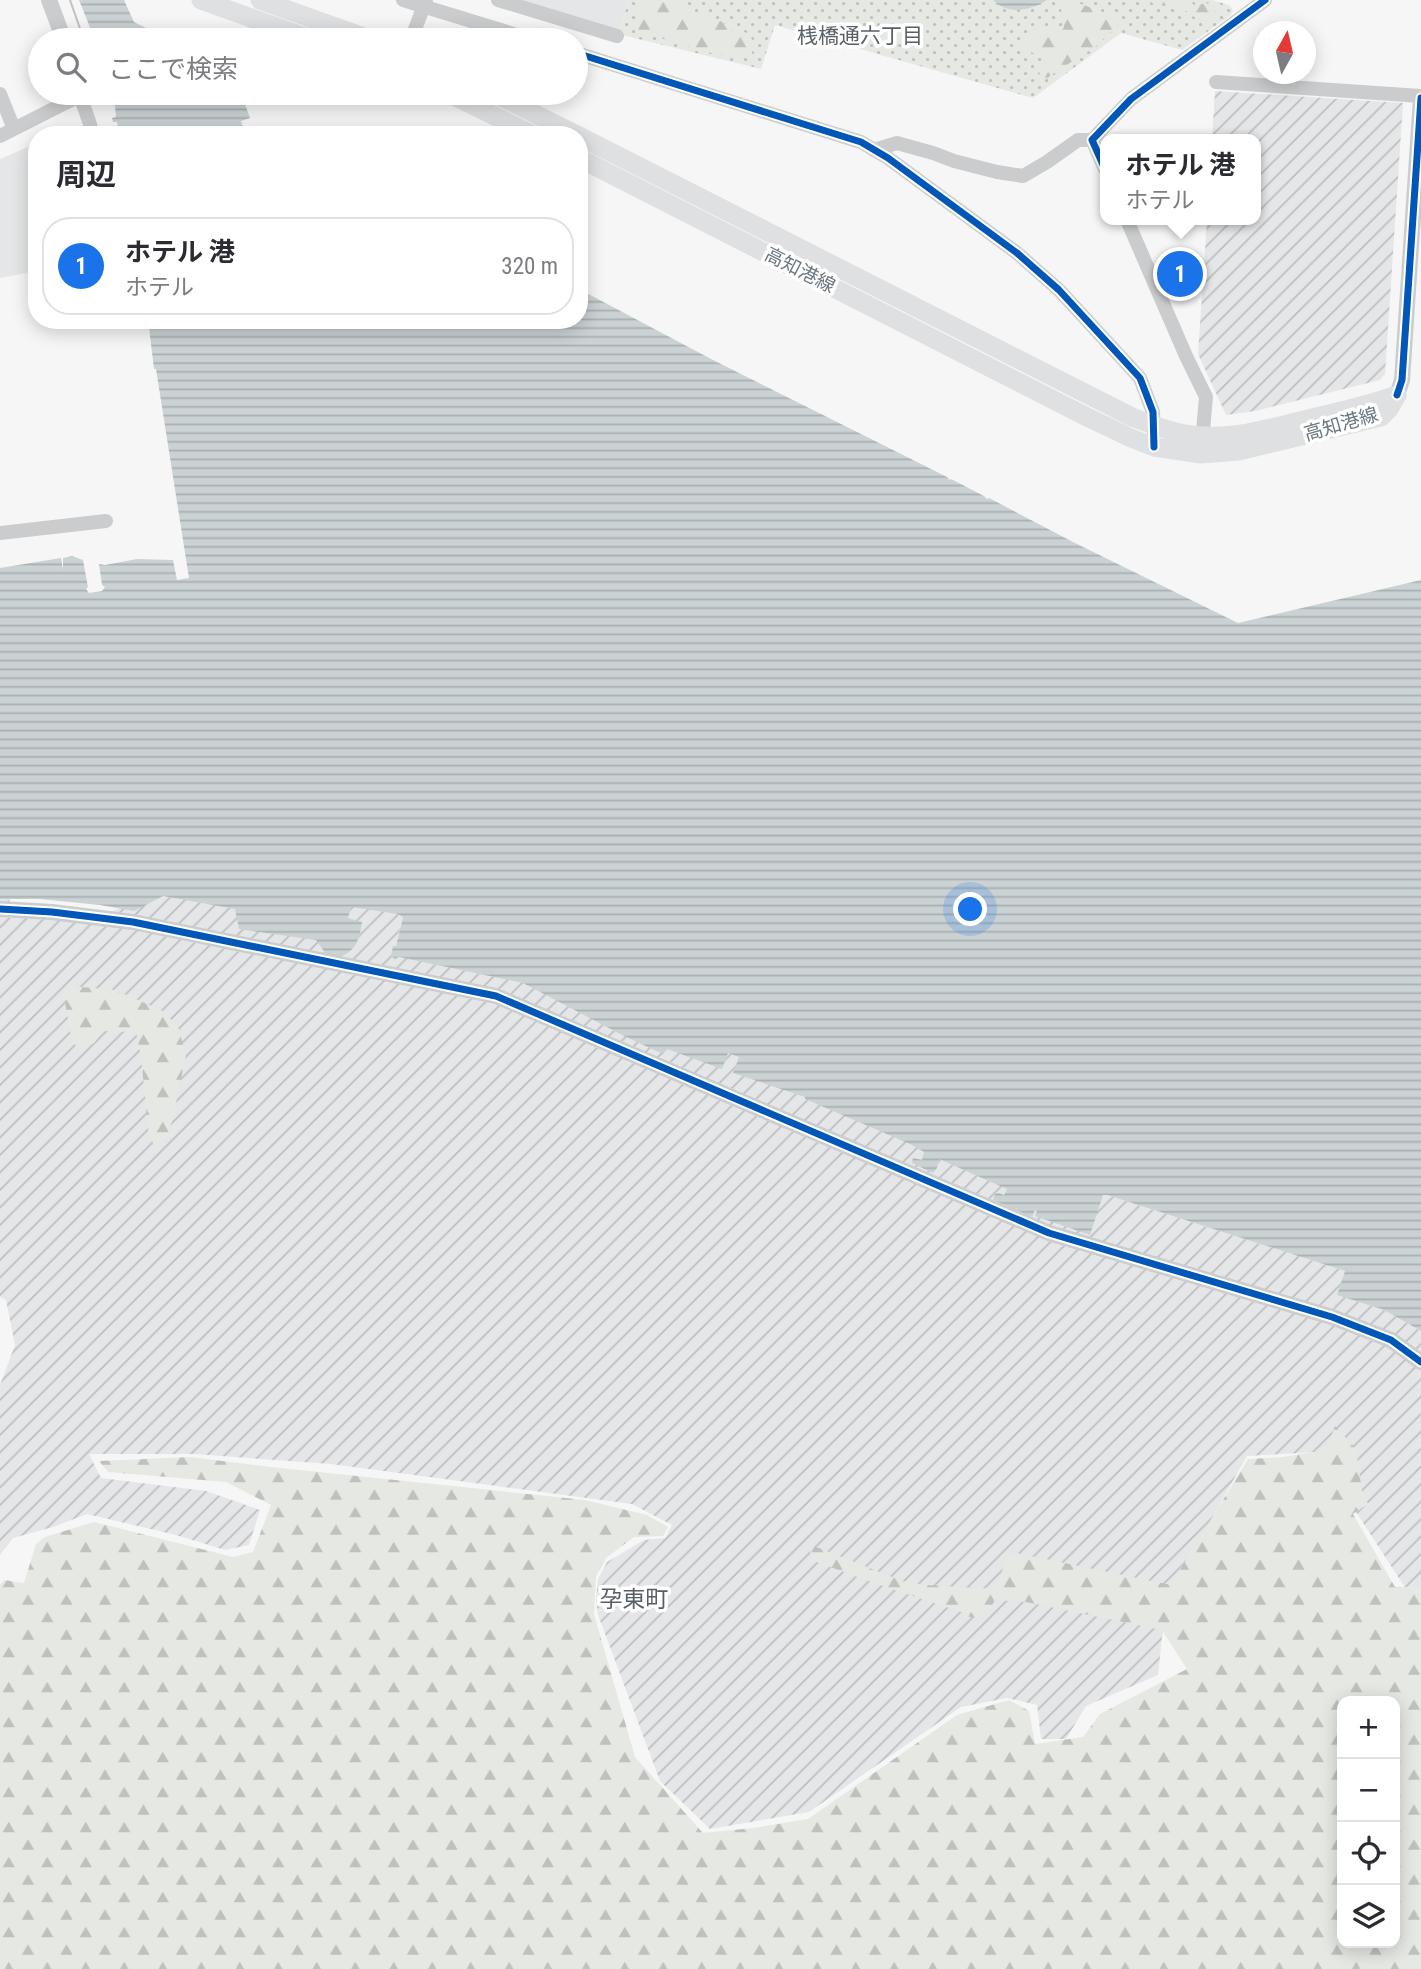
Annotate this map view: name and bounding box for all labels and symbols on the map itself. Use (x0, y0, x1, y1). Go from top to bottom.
north arrow (1253, 21, 1316, 84)
district label: 桟橋通六丁目 (797, 24, 923, 48)
street label: 高知港線 (761, 242, 839, 298)
pin: 1 (1157, 248, 1203, 300)
street label: 高知港線 (1301, 402, 1381, 446)
your location (953, 892, 987, 926)
district label: 孕東町 (600, 1586, 669, 1613)

